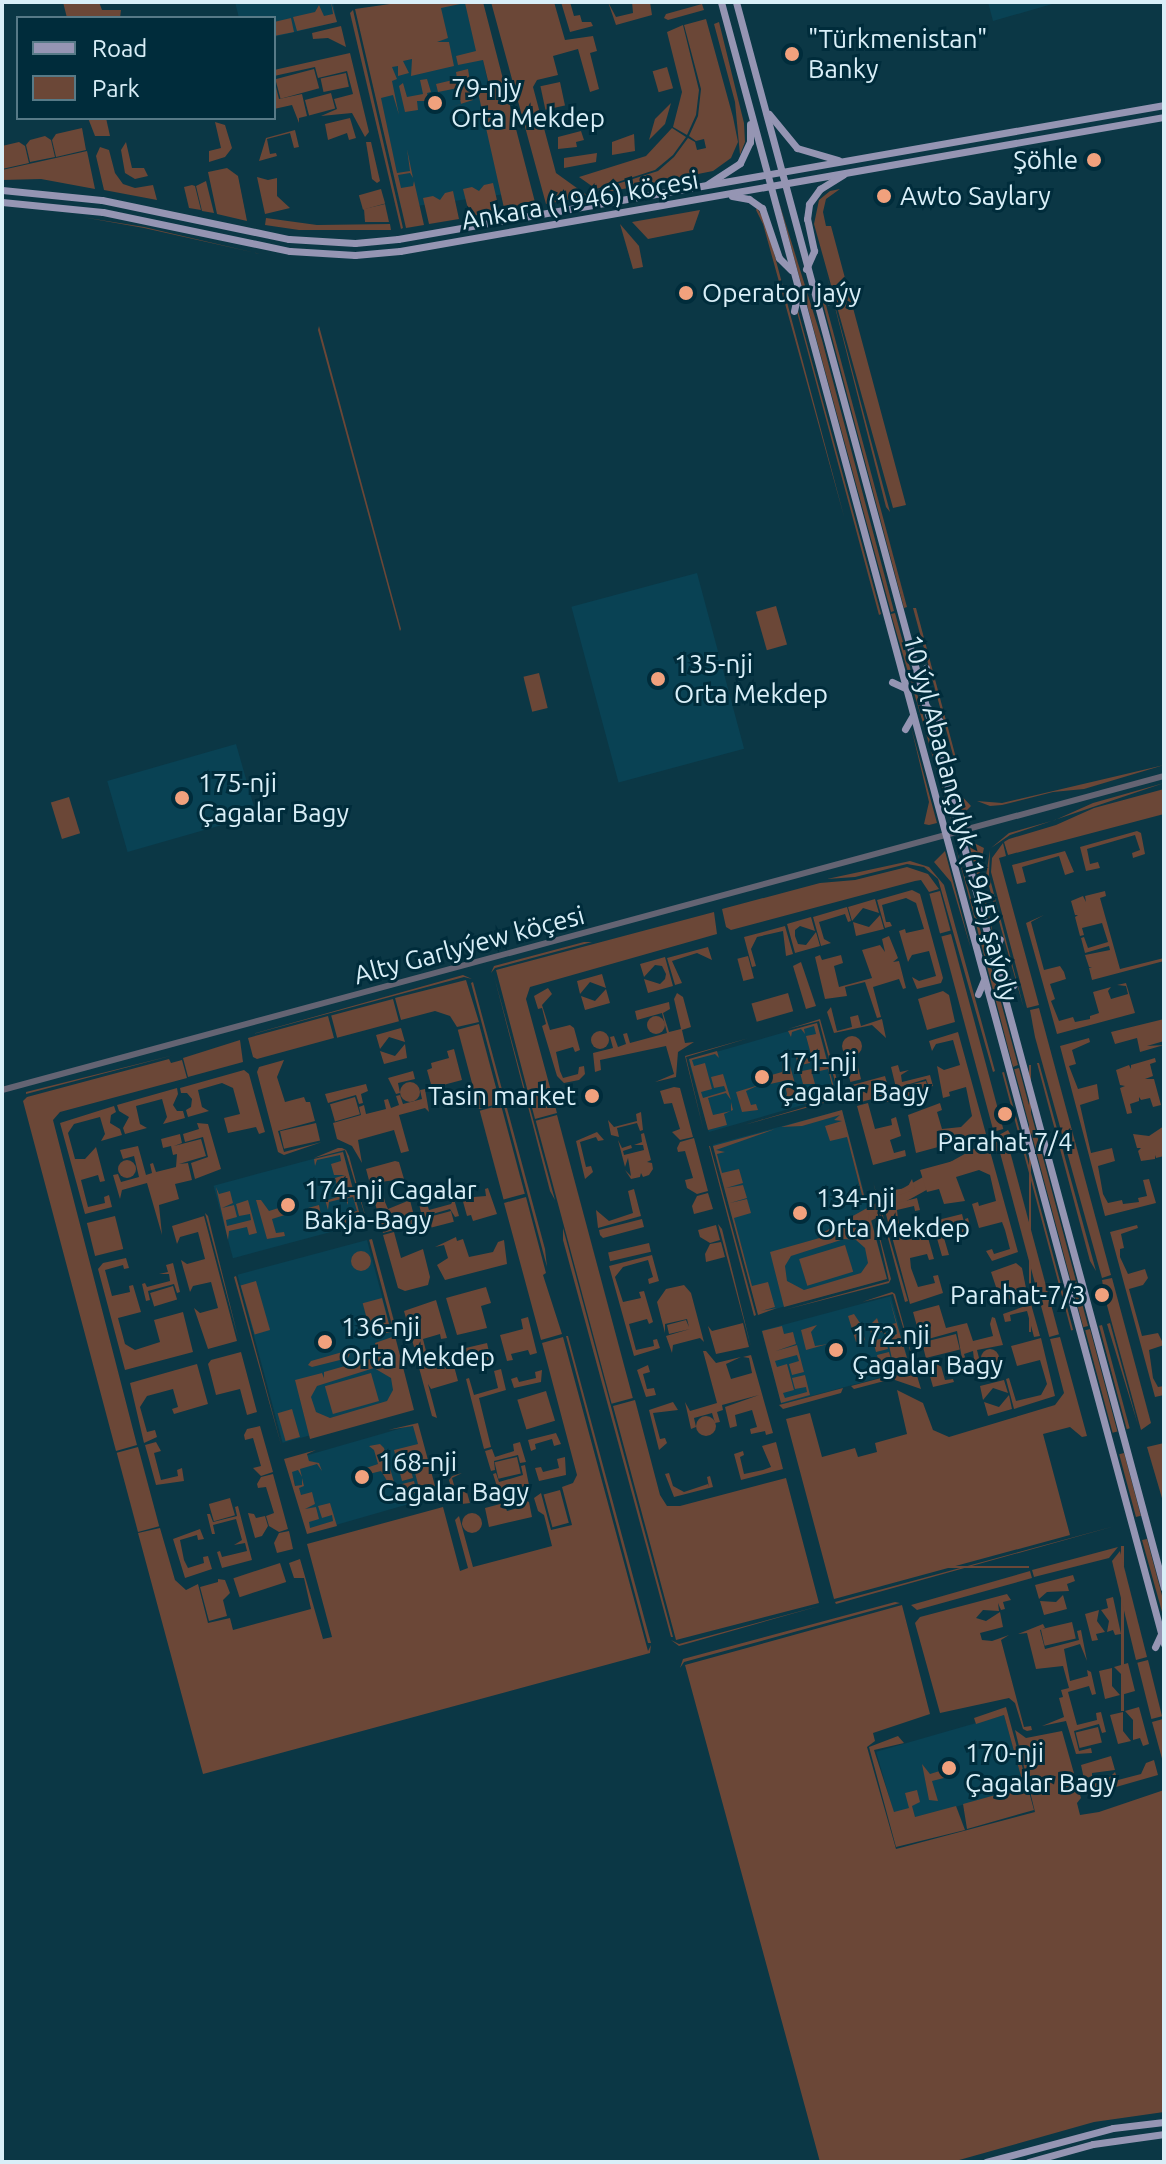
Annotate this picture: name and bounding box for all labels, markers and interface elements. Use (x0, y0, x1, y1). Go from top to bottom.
legend (16, 16, 276, 120)
place label: "Türkmenistan" Banky (808, 23, 987, 84)
text: Road (92, 35, 147, 62)
marker: "Türkmenistan" Banky (783, 45, 801, 63)
place label: 79-njy Orta Mekdep (451, 72, 605, 134)
text: Park (92, 75, 140, 102)
marker: 79-njy Orta Mekdep (426, 94, 444, 112)
place label: Şöhle (1013, 144, 1078, 176)
marker: Şöhle (1085, 151, 1103, 169)
street label: Ankara (1946) köçesi (459, 164, 701, 236)
place label: Awto Saylary (900, 180, 1051, 212)
marker: Awto Saylary (875, 187, 893, 205)
place label: Operator jaýy (702, 277, 861, 309)
marker: Operator jaýy (677, 284, 695, 302)
street label: 10 ýyl Abadançylyk (1945) şaýoly (897, 631, 1025, 1005)
place label: 135-nji Orta Mekdep (674, 648, 828, 710)
marker: 135-nji Orta Mekdep (649, 670, 667, 688)
place label: 175-nji Çagalar Bagy (198, 767, 349, 828)
marker: 175-nji Çagalar Bagy (173, 789, 191, 807)
street label: Alty Garlyýew köçesi (350, 899, 588, 991)
place label: 171-nji Çagalar Bagy (778, 1046, 929, 1108)
marker: 171-nji Çagalar Bagy (753, 1068, 771, 1086)
place label: Tasin market (428, 1080, 576, 1112)
marker: Tasin market (583, 1087, 601, 1105)
marker: Parahat 7/4 (996, 1105, 1014, 1123)
place label: Parahat 7/4 (937, 1126, 1073, 1158)
place label: 174-nji Cagalar Bakja-Bagy (304, 1174, 477, 1236)
place label: 134-nji Orta Mekdep (816, 1182, 970, 1244)
marker: 174-nji Cagalar Bakja-Bagy (279, 1196, 297, 1214)
marker: 134-nji Orta Mekdep (791, 1204, 809, 1222)
place label: Parahat-7/3 (950, 1279, 1086, 1311)
marker: Parahat-7/3 (1093, 1286, 1111, 1304)
place label: 136-nji Orta Mekdep (341, 1311, 495, 1372)
place label: 172.nji Çagalar Bagy (852, 1319, 1003, 1380)
marker: 136-nji Orta Mekdep (316, 1333, 334, 1351)
marker: 172.nji Çagalar Bagy (827, 1341, 845, 1359)
place label: 168-nji Cagalar Bagy (378, 1446, 529, 1508)
marker: 168-nji Cagalar Bagy (353, 1468, 371, 1486)
place label: 170-nji Çagalar Bagy (965, 1737, 1116, 1798)
marker: 170-nji Çagalar Bagy (940, 1759, 958, 1777)

